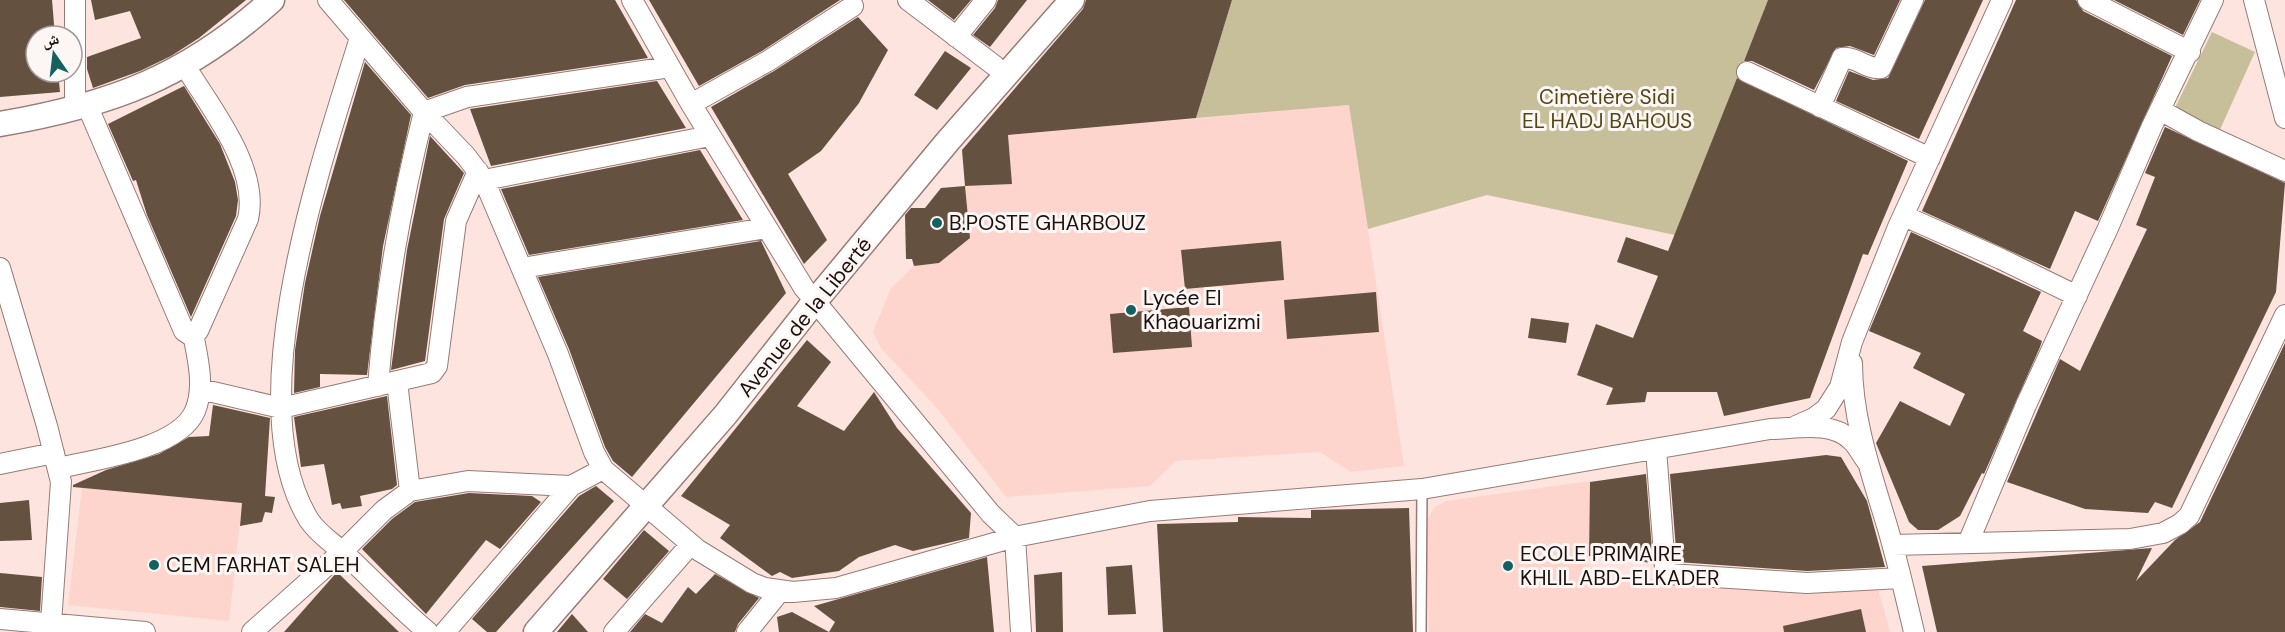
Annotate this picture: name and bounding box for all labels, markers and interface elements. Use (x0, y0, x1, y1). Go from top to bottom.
north arrow (24, 24, 84, 84)
text: ش (40, 28, 61, 52)
park label: Cimetière Sidi EL HADJ BAHOUS (1522, 83, 1692, 135)
place label: B.POSTE GHARBOUZ (949, 209, 1146, 237)
marker: B.POSTE GHARBOUZ (930, 216, 944, 230)
street label: Avenue de la Liberté (732, 231, 878, 403)
place label: Lycée El Khaouarizmi (1143, 284, 1261, 336)
marker: Lycée El Khaouarizmi (1124, 303, 1138, 317)
place label: ECOLE PRIMAIRE KHLIL ABD-ELKADER (1520, 540, 1720, 592)
place label: CEM FARHAT SALEH (166, 551, 360, 579)
marker: CEM FARHAT SALEH (147, 558, 161, 572)
marker: ECOLE PRIMAIRE KHLIL ABD-ELKADER (1501, 559, 1515, 573)

